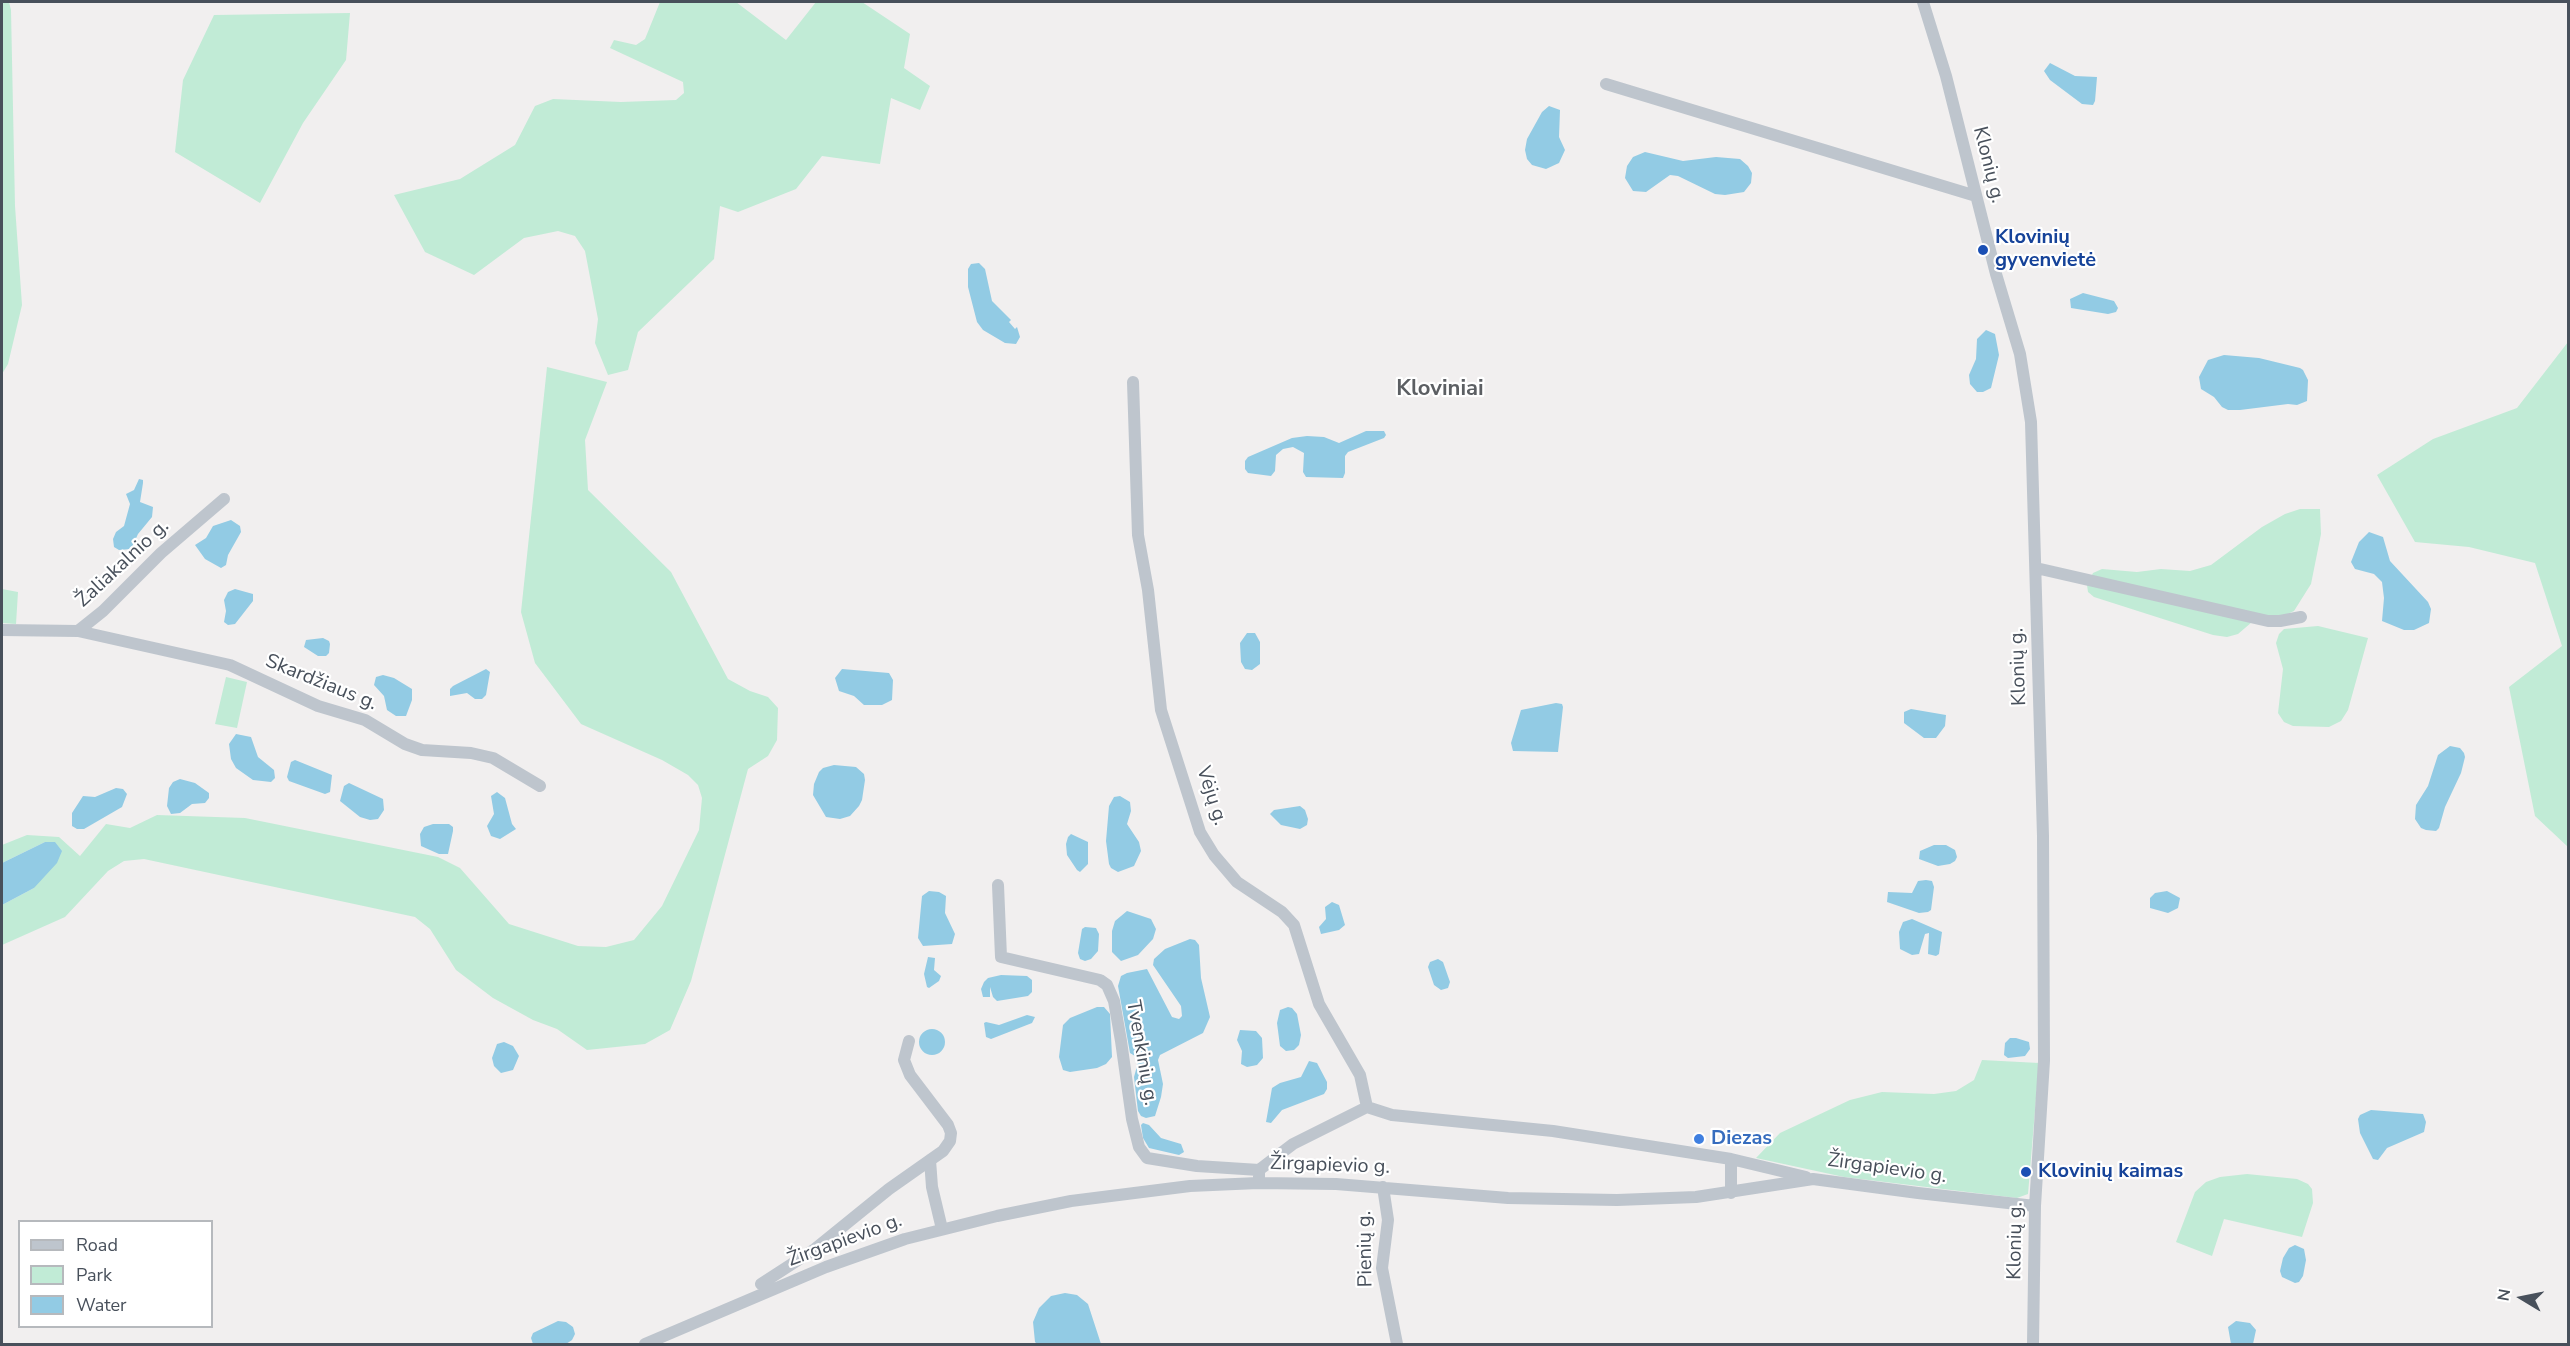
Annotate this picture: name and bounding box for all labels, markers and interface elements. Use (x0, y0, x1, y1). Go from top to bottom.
street label: Klonių g. (1967, 124, 2009, 206)
place label: Klovinių gyvenvietė (1995, 226, 2096, 273)
marker: Klovinių gyvenvietė (1976, 243, 1990, 257)
district label: Kloviniai (1396, 377, 1484, 403)
street label: Žaliakalnio g. (72, 515, 174, 613)
street label: Klonių g. (2006, 628, 2032, 706)
street label: Skardžiaus g. (262, 650, 380, 716)
street label: Vėjų g. (1190, 763, 1232, 829)
street label: Tvenkinių g. (1120, 999, 1162, 1107)
place label: Diezas (1711, 1127, 1772, 1151)
marker: Diezas (1692, 1132, 1706, 1146)
street label: Žirgapievio g. (1826, 1149, 1948, 1189)
street label: Žirgapievio g. (1270, 1152, 1390, 1180)
place label: Klovinių kaimas (2038, 1160, 2183, 1184)
marker: Klovinių kaimas (2019, 1165, 2033, 1179)
street label: Klonių g. (2003, 1202, 2029, 1280)
street label: Žirgapievio g. (784, 1209, 906, 1273)
street label: Pienių g. (1353, 1211, 1379, 1287)
legend (18, 1220, 213, 1328)
text: Road (76, 1233, 118, 1257)
text: Park (76, 1263, 112, 1287)
north arrow (2492, 1268, 2552, 1328)
text: N (2492, 1287, 2516, 1303)
text: Water (76, 1293, 127, 1317)

